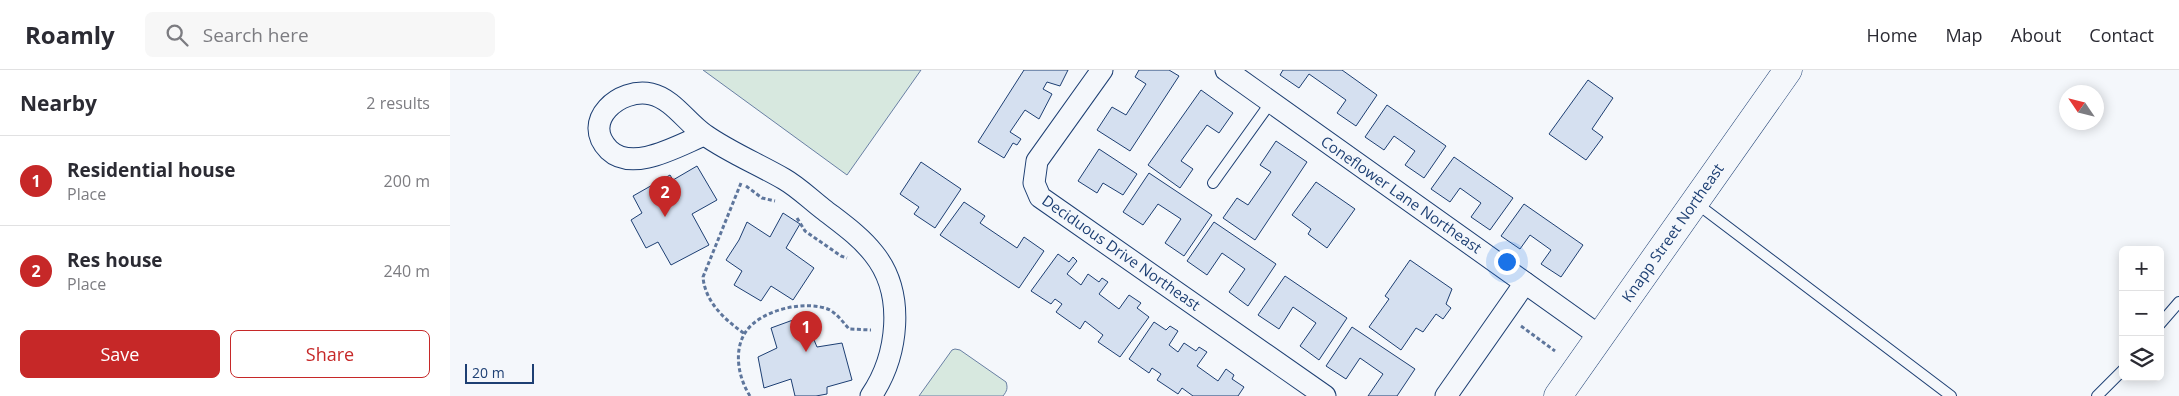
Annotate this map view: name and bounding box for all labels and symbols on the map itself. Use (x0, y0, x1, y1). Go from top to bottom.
north arrow (2059, 85, 2104, 130)
street label: Coneflower Lane Northeast (1317, 131, 1486, 257)
street label: Knapp Street Northeast (1617, 159, 1728, 306)
pin: 2 (649, 176, 681, 217)
street label: Deciduous Drive Northeast (1039, 190, 1205, 315)
your location (1494, 249, 1520, 275)
pin: 1 (790, 311, 822, 352)
scale bar (465, 361, 534, 384)

